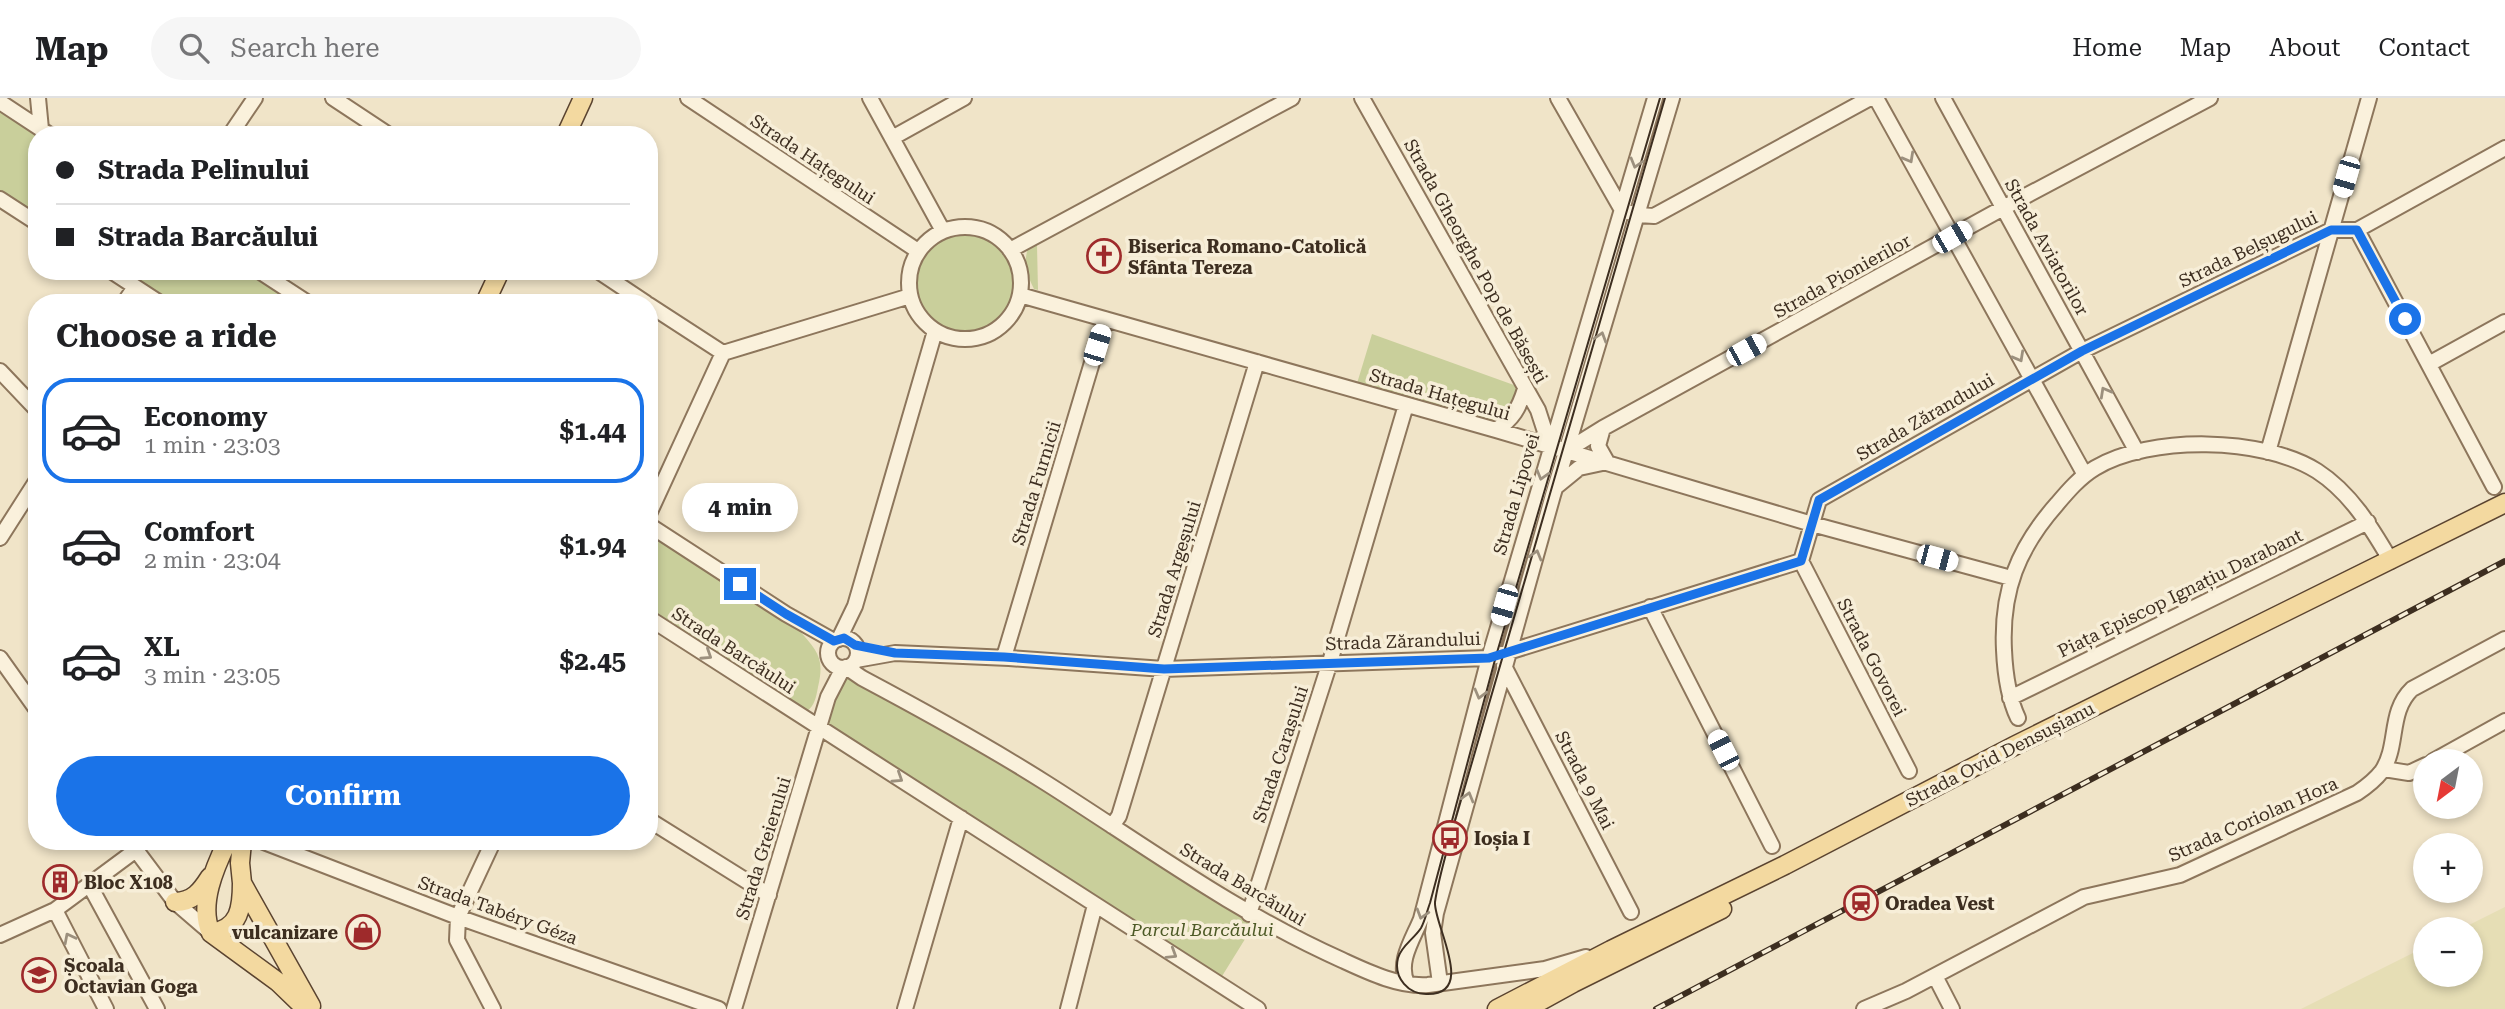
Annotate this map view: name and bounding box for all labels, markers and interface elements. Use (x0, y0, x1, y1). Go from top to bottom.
search box (151, 17, 641, 80)
text: Map (35, 29, 109, 68)
icon: search (175, 29, 213, 67)
text: Search here (231, 33, 380, 63)
text: Home (2072, 34, 2142, 62)
text: Map (2180, 34, 2231, 62)
text: About (2269, 34, 2340, 62)
text: Contact (2378, 34, 2470, 62)
street label: Strada Hațegului (746, 110, 879, 209)
street label: Strada Gheorghe Pop de Băsești (1399, 135, 1552, 388)
one-way arrow (1901, 150, 1914, 163)
car (2331, 154, 2362, 200)
text: Strada Pelinului (98, 155, 309, 185)
one-way arrow (1629, 157, 1644, 169)
street label: Strada Aviatorilor (2001, 175, 2093, 319)
street label: Strada Belșugului (2175, 206, 2321, 293)
car (1929, 217, 1976, 257)
text: Strada Barcăului (98, 222, 318, 252)
street label: Strada Pionierilor (1770, 230, 1914, 322)
place label: Biserica Romano-Catolică Sfânta Tereza (1128, 236, 1367, 278)
church icon: Biserica Romano-Catolică Sfânta Tereza (1085, 237, 1123, 275)
route start (2389, 303, 2421, 335)
text: Choose a ride (56, 317, 277, 355)
car (1081, 322, 1114, 368)
one-way arrow (1592, 331, 1607, 343)
car (1723, 331, 1770, 369)
one-way arrow (2011, 349, 2024, 362)
street label: Strada Hațegului (1367, 364, 1513, 425)
street label: Strada Zărandului (1852, 369, 1998, 465)
one-way arrow (2100, 387, 2113, 400)
icon: car (60, 399, 123, 462)
text: Economy (144, 402, 267, 432)
text: $1.44 (560, 416, 626, 446)
street label: Strada Furnicii (1007, 418, 1065, 548)
street label: Strada Lipovei (1489, 431, 1543, 557)
text: 1 min · 23:03 (144, 432, 281, 459)
one-way arrow (1535, 469, 1550, 481)
callout: 4 min (682, 482, 798, 532)
text: 4 min (708, 494, 772, 521)
street label: Strada Argeșului (1143, 498, 1206, 640)
icon: car (60, 514, 123, 577)
text: Comfort (144, 517, 254, 547)
street label: Piața Episcop Ignațiu Darabant (2054, 524, 2307, 663)
text: $1.94 (560, 531, 626, 561)
car (1914, 542, 1961, 574)
text: 2 min · 23:04 (144, 547, 281, 574)
one-way arrow (1528, 549, 1543, 561)
route end (724, 568, 756, 600)
car (1489, 582, 1520, 628)
street label: Strada Govorei (1833, 595, 1911, 720)
street label: Strada Barcăului (668, 602, 800, 698)
street label: Strada Zărandului (1325, 628, 1481, 654)
icon: car (60, 629, 123, 692)
text: XL (144, 632, 180, 662)
text: $2.45 (560, 646, 626, 676)
one-way arrow (699, 647, 712, 660)
text: 3 min · 23:05 (144, 662, 281, 689)
street label: Strada Carașului (1248, 683, 1313, 825)
one-way arrow (1474, 688, 1488, 700)
street label: Strada Ovid Densușianu (1902, 697, 2098, 812)
street label: Strada 9 Mai (1551, 727, 1619, 833)
car (1705, 727, 1742, 773)
north arrow (2413, 749, 2483, 819)
map controls (2413, 749, 2483, 987)
button: Confirm (56, 756, 630, 836)
one-way arrow (890, 770, 903, 783)
street label: Strada Coriolan Hora (2165, 772, 2341, 866)
street label: Strada Greierului (731, 774, 795, 922)
one-way arrow (1460, 792, 1474, 804)
bus stop icon: Ioșia I (1431, 819, 1469, 857)
place label: Ioșia I (1474, 828, 1530, 852)
button: + (2413, 833, 2483, 903)
street label: Strada Barcăului (1176, 838, 1310, 930)
building icon: Bloc X108 (41, 863, 79, 901)
street label: Strada Tabéry Géza (416, 871, 581, 949)
place label: Bloc X108 (84, 872, 173, 893)
station icon: Oradea Vest (1842, 884, 1880, 922)
place label: Oradea Vest (1885, 893, 1995, 914)
one-way arrow (1416, 907, 1430, 920)
shop icon: vulcanizare (344, 913, 382, 951)
button: − (2413, 917, 2483, 987)
park label: Parcul Barcăului (1129, 919, 1274, 940)
place label: vulcanizare (232, 922, 338, 943)
one-way arrow (64, 933, 78, 945)
one-way arrow (1164, 946, 1177, 959)
place label: Școala Octavian Goga (64, 955, 198, 997)
school or university icon: Școala Octavian Goga (20, 956, 58, 994)

